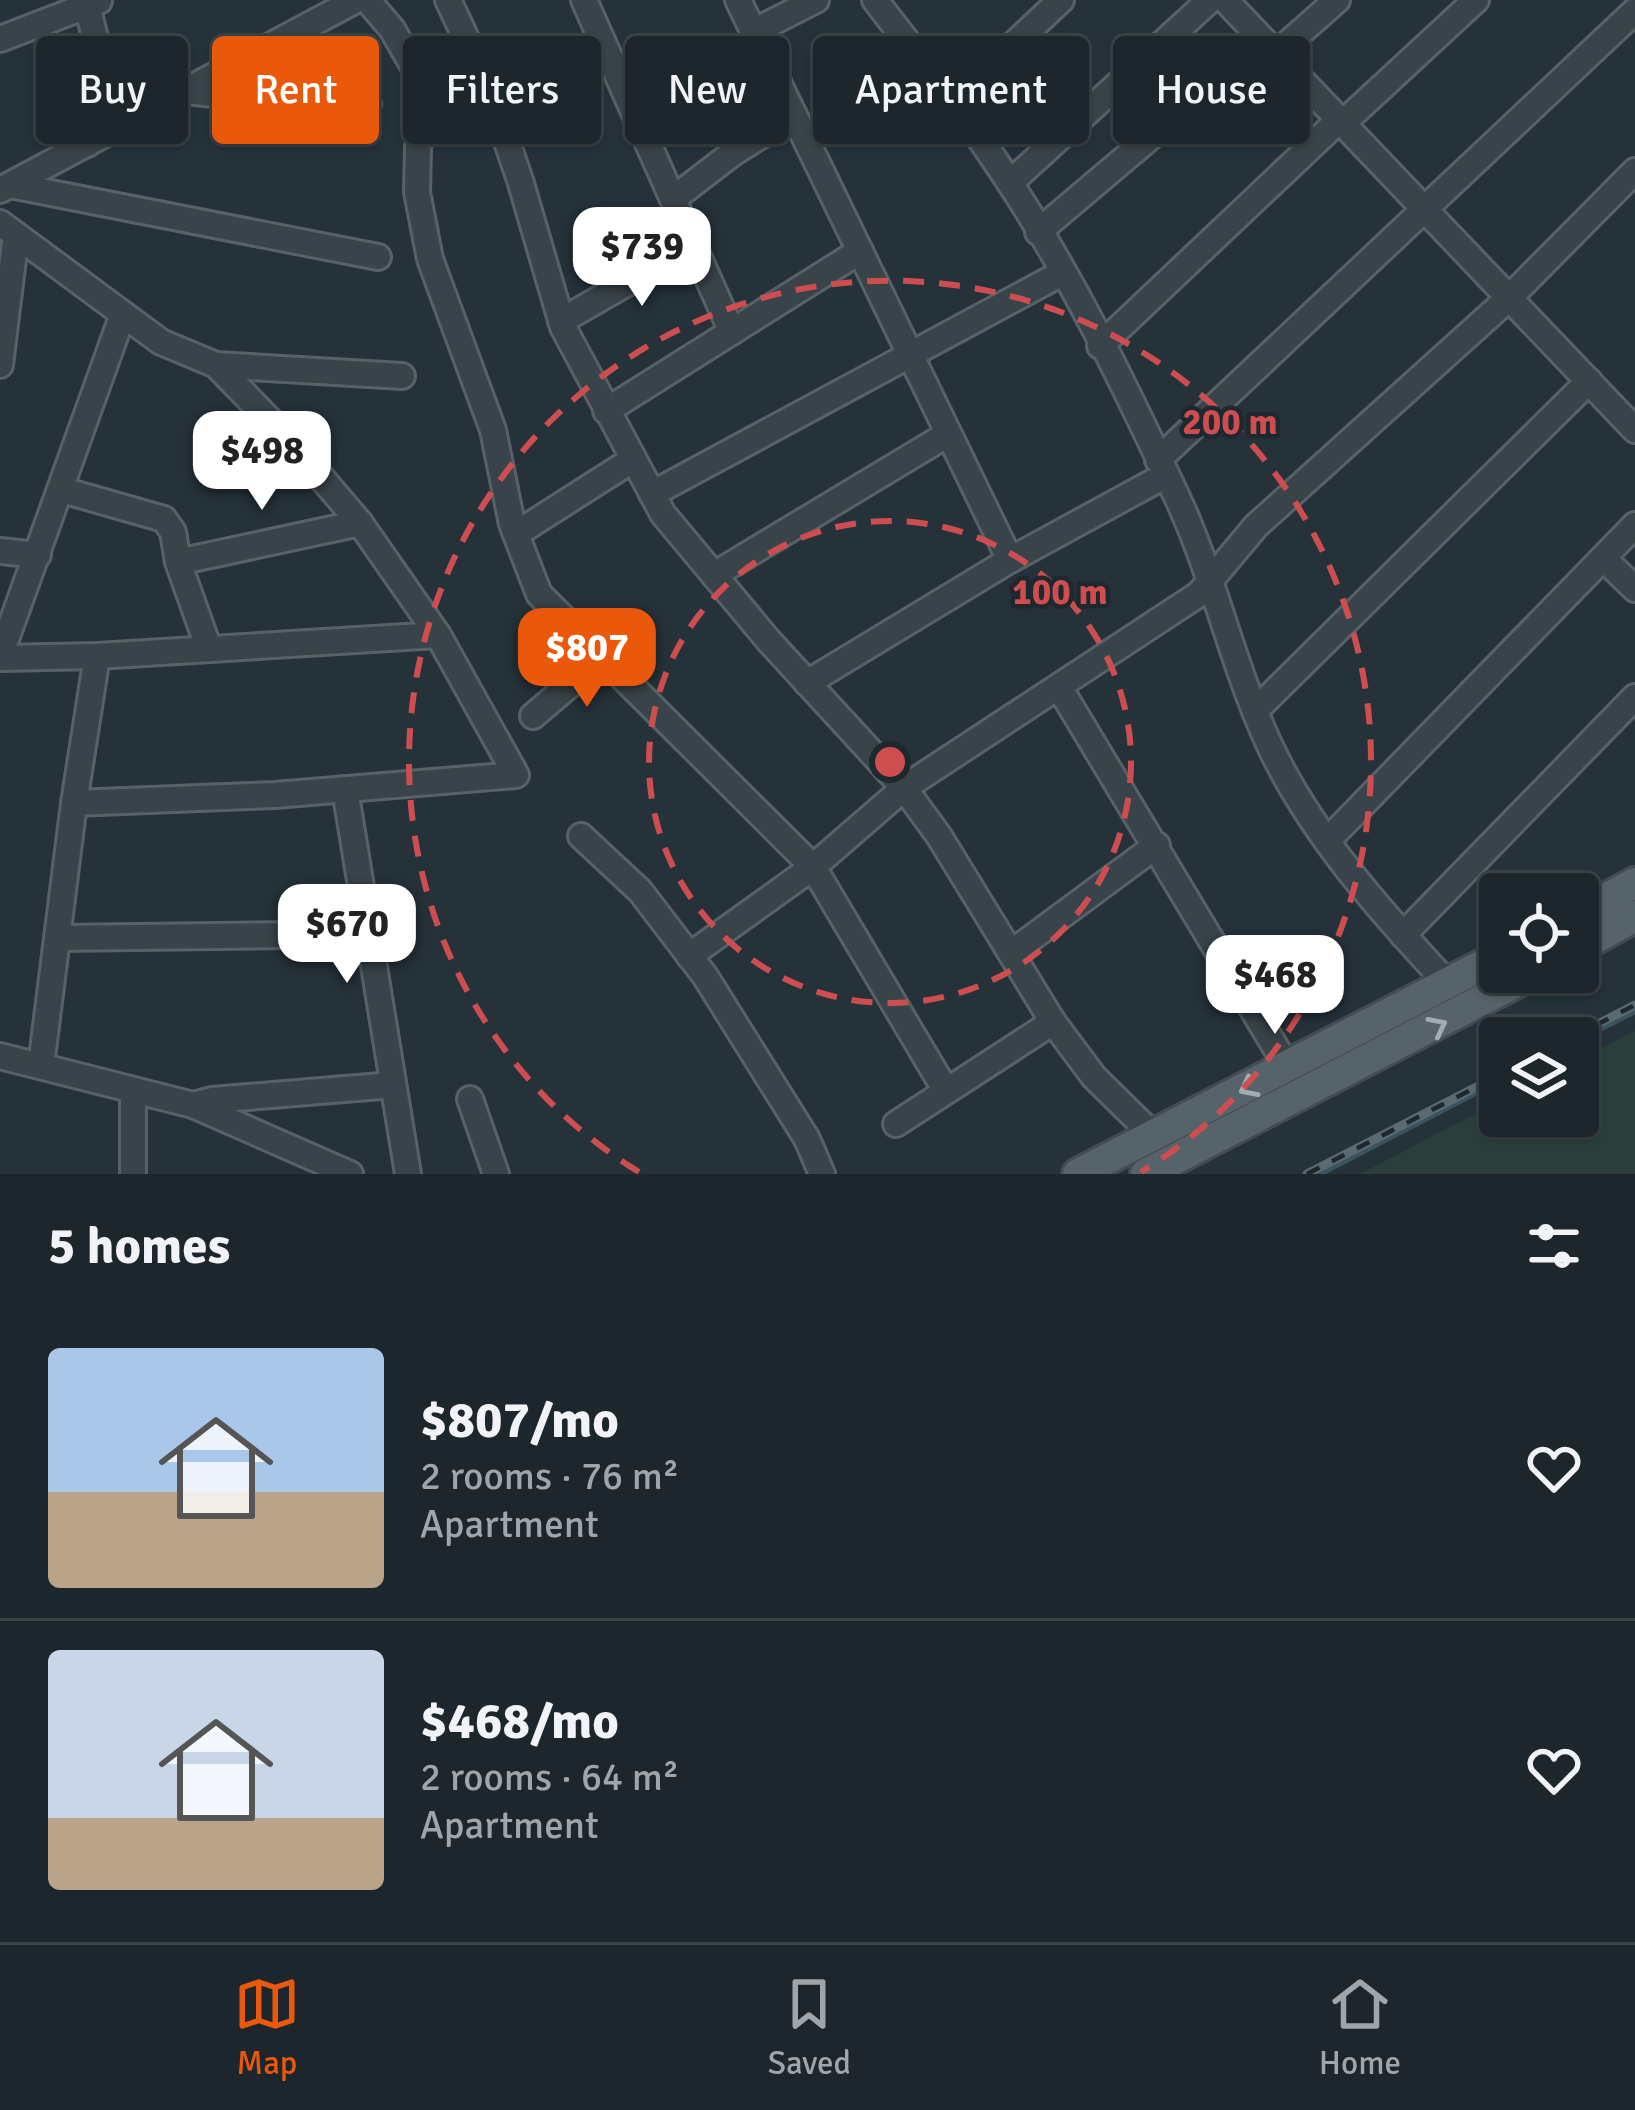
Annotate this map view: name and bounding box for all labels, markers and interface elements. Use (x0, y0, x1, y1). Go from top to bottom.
chip: Buy (36, 36, 188, 144)
chip: Rent (212, 36, 379, 144)
chip: Filters (403, 36, 601, 144)
chip: New (625, 36, 789, 144)
chip: Apartment (813, 36, 1089, 144)
chip: House (1113, 36, 1310, 144)
pin: $739 (571, 207, 713, 309)
text: $739 (600, 222, 684, 270)
text: 200 m (1182, 400, 1278, 445)
pin: $498 (191, 411, 333, 513)
text: $498 (220, 426, 304, 474)
text: 100 m (1012, 570, 1108, 615)
pin: $807 (516, 608, 658, 710)
text: $807 (545, 623, 629, 671)
centre of rings (869, 741, 911, 783)
map controls (1479, 873, 1599, 1137)
button: locate (1479, 873, 1599, 993)
pin: $670 (276, 884, 418, 986)
text: $670 (305, 899, 389, 947)
pin: $468 (1204, 935, 1346, 1037)
text: $468 (1233, 950, 1317, 998)
one-way arrow (1426, 1016, 1447, 1040)
button: layers (1479, 1017, 1599, 1137)
one-way arrow (1238, 1074, 1260, 1097)
icon: filters (1521, 1213, 1587, 1279)
text: 5 homes (48, 1215, 230, 1278)
text: $807/mo (420, 1389, 619, 1452)
icon: home (144, 1396, 288, 1540)
icon: heart (1521, 1435, 1587, 1501)
text: 2 rooms · 76 m² (420, 1452, 679, 1500)
text: Apartment (420, 1500, 599, 1548)
text: $468/mo (420, 1690, 619, 1753)
icon: home (144, 1698, 288, 1842)
icon: heart (1521, 1737, 1587, 1803)
text: 2 rooms · 64 m² (420, 1753, 679, 1801)
text: Apartment (420, 1801, 599, 1849)
tab: Map (234, 1971, 300, 2084)
tab: Saved (768, 1971, 851, 2084)
tab: Home (1319, 1971, 1401, 2084)

